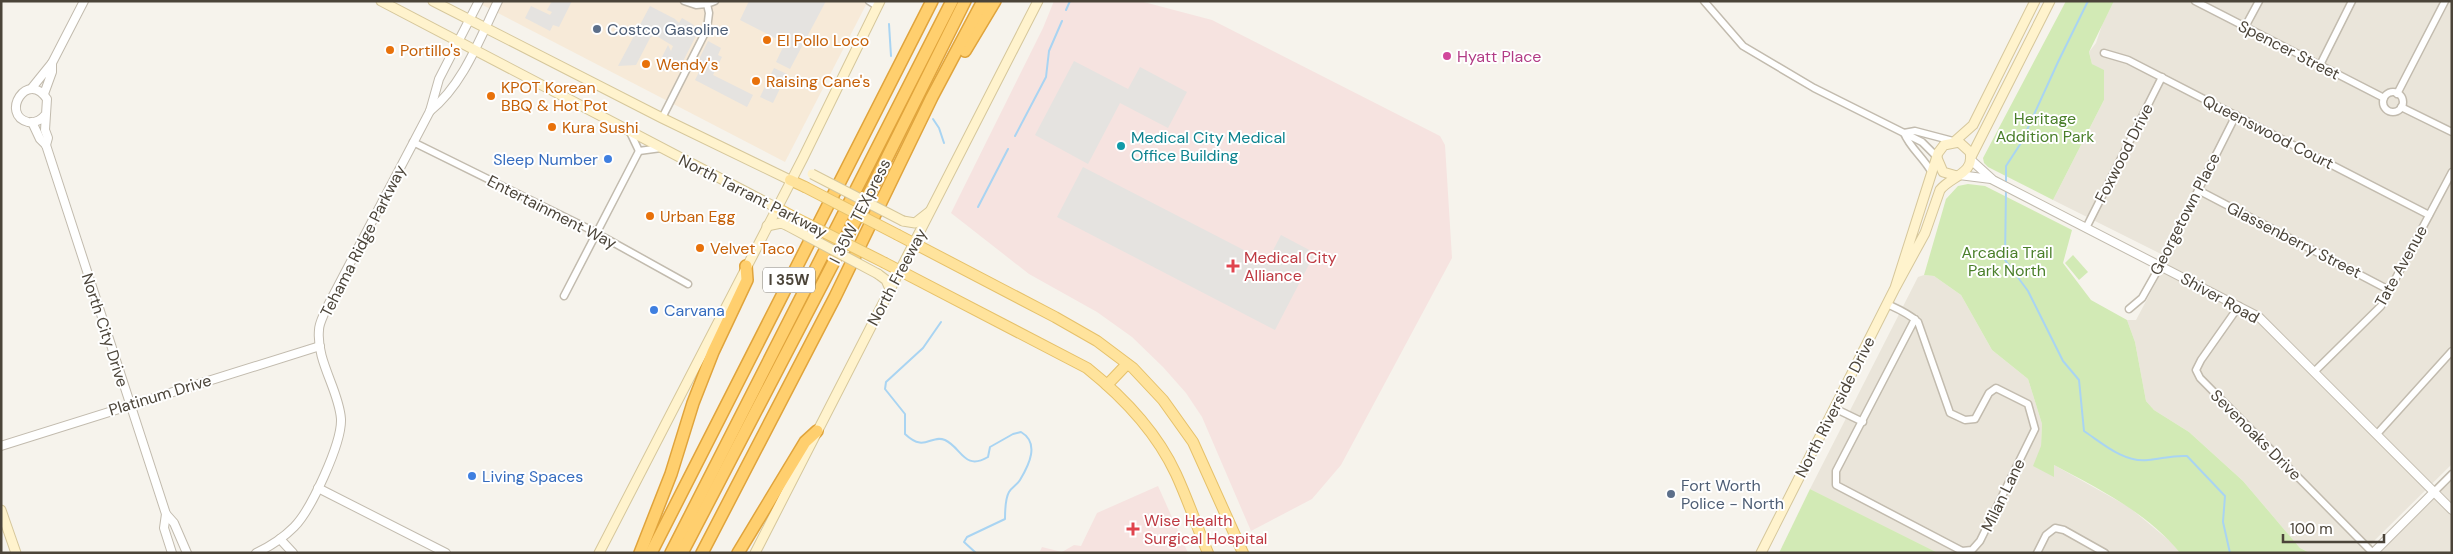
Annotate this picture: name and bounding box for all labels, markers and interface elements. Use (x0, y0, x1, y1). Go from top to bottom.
street label: Spencer Street (2235, 15, 2343, 85)
place label: Costco Gasoline (607, 19, 729, 40)
marker: Costco Gasoline (591, 23, 603, 35)
place label: El Pollo Loco (777, 30, 869, 51)
marker: El Pollo Loco (761, 34, 773, 46)
place label: Portillo's (400, 40, 461, 61)
marker: Portillo's (384, 44, 396, 56)
place label: Hyatt Place (1457, 46, 1541, 67)
marker: Hyatt Place (1441, 50, 1453, 62)
place label: Wendy's (656, 54, 718, 75)
marker: Wendy's (640, 58, 652, 70)
place label: Raising Cane's (766, 71, 870, 92)
marker: Raising Cane's (750, 75, 762, 87)
place label: KPOT Korean BBQ & Hot Pot (501, 77, 608, 116)
marker: KPOT Korean BBQ & Hot Pot (485, 90, 497, 102)
street label: Queenswood Court (2199, 90, 2337, 174)
street label: Foxwood Drive (2090, 100, 2158, 206)
park label: Heritage Addition Park (1996, 108, 2094, 147)
place label: Kura Sushi (562, 117, 639, 138)
marker: Kura Sushi (546, 121, 558, 133)
place label: Medical City Medical Office Building (1131, 127, 1286, 166)
marker: Medical City Medical Office Building (1115, 140, 1127, 152)
place label: Sleep Number (493, 149, 598, 170)
street label: North Tarrant Parkway (675, 149, 831, 243)
street label: Georgetown Place (2145, 149, 2225, 279)
marker: Sleep Number (602, 153, 614, 165)
street label: I 35W TEXpress (825, 155, 895, 267)
street label: Tehama Ridge Parkway (316, 161, 411, 321)
street label: Entertainment Way (484, 170, 620, 254)
street label: Glassenberry Street (2223, 197, 2365, 283)
place label: Urban Egg (660, 206, 736, 227)
marker: Urban Egg (644, 210, 656, 222)
street label: Tate Avenue (2370, 222, 2432, 310)
street label: North Freeway (862, 225, 932, 329)
place label: Velvet Taco (710, 238, 795, 259)
marker: Velvet Taco (694, 242, 706, 254)
park label: Arcadia Trail Park North (1961, 242, 2053, 281)
place label: Medical City Alliance (1244, 247, 1337, 286)
marker: Medical City Alliance (1226, 259, 1240, 273)
road number: I 35W (763, 268, 815, 292)
street label: Shiver Road (2177, 268, 2263, 328)
street label: North City Drive (77, 270, 133, 390)
place label: Carvana (664, 300, 725, 321)
marker: Carvana (648, 304, 660, 316)
street label: North Riverside Drive (1790, 333, 1880, 481)
street label: Platinum Drive (106, 369, 214, 421)
street label: Sevenoaks Drive (2206, 385, 2306, 485)
street label: Milan Lane (1976, 455, 2030, 535)
place label: Living Spaces (482, 466, 583, 487)
marker: Living Spaces (466, 470, 478, 482)
place label: Fort Worth Police - North (1681, 475, 1784, 514)
marker: Fort Worth Police - North (1665, 488, 1677, 500)
place label: Wise Health Surgical Hospital (1144, 510, 1267, 549)
scale bar (2283, 512, 2384, 544)
text: 100 m (2290, 519, 2333, 539)
marker: Wise Health Surgical Hospital (1126, 522, 1140, 536)

